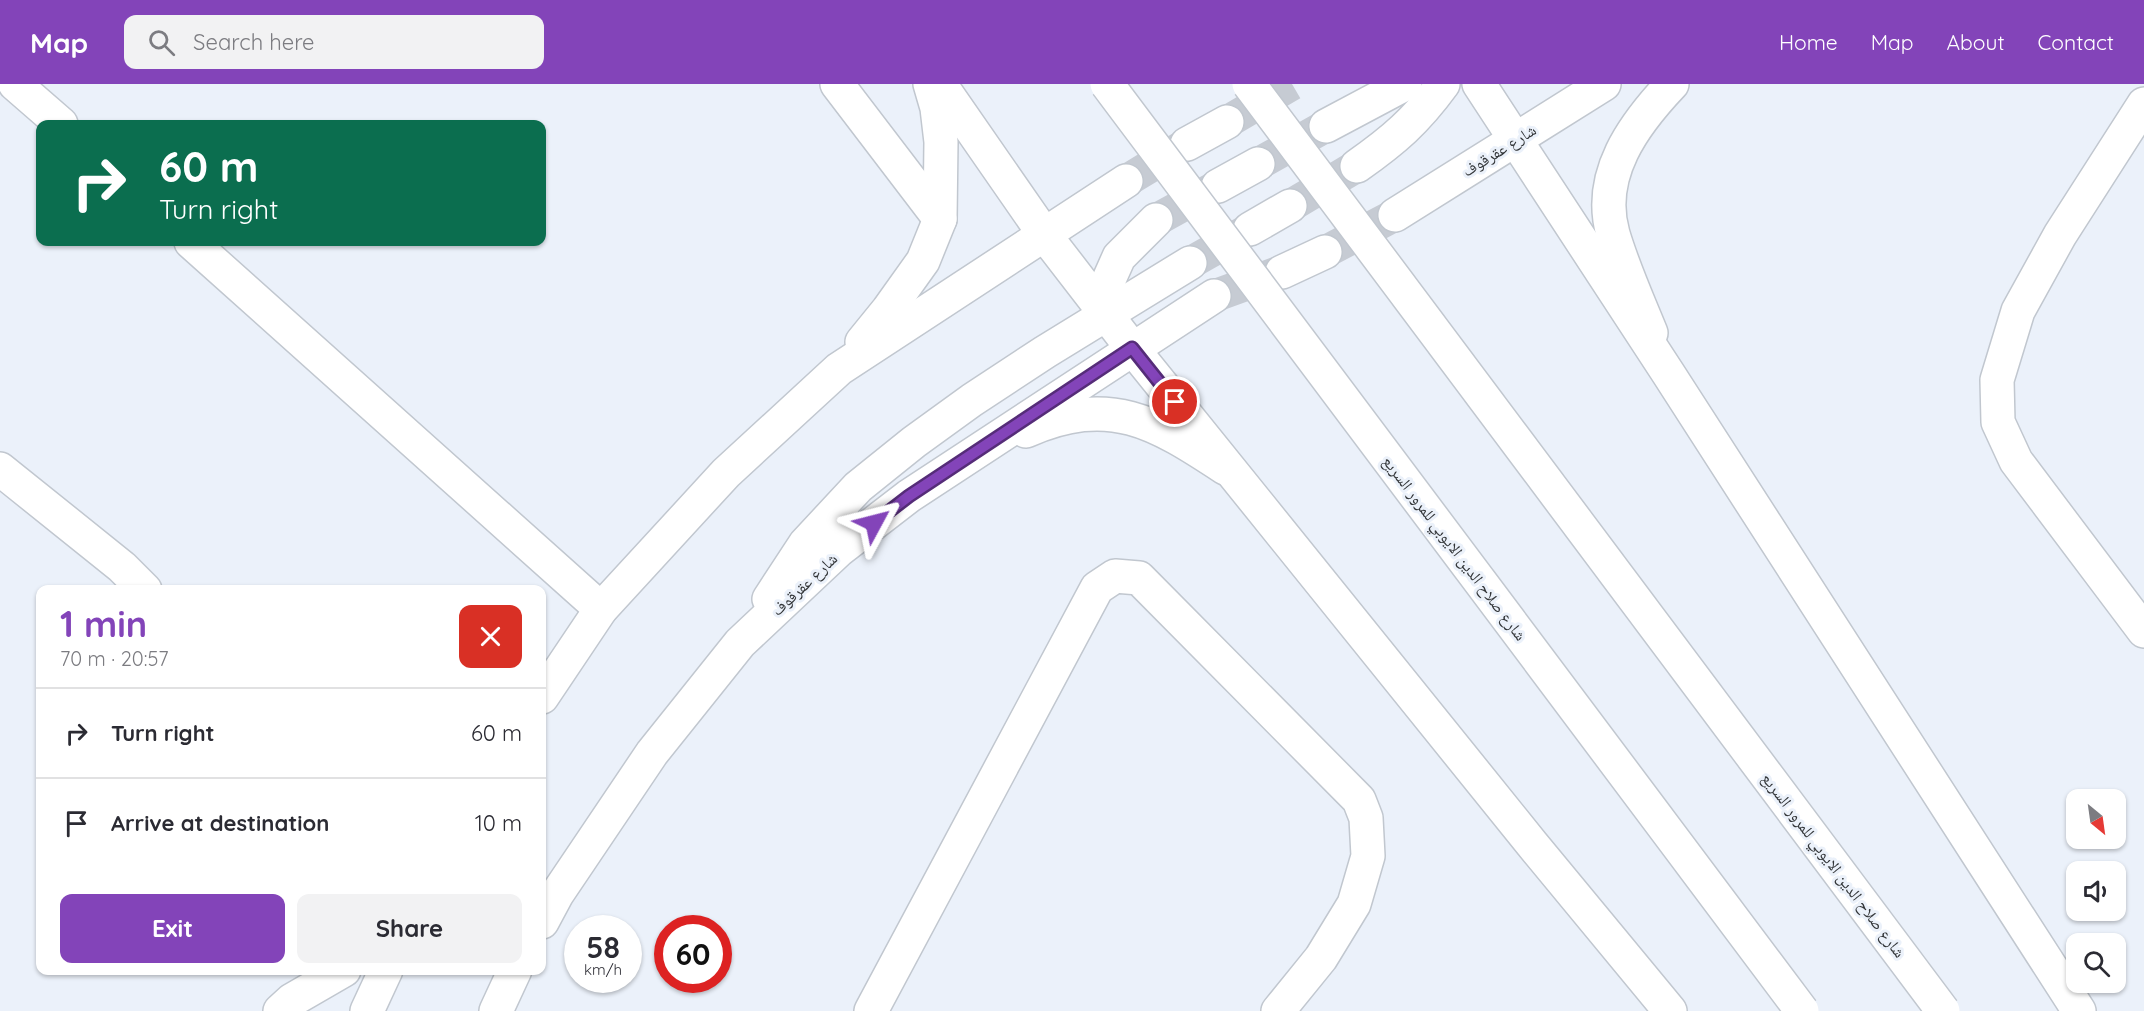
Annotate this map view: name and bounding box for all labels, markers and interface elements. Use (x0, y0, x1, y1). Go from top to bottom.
search box (124, 15, 544, 69)
text: Map (30, 25, 88, 60)
icon: search (145, 26, 178, 59)
text: Search here (193, 28, 315, 56)
text: Home (1779, 29, 1838, 55)
text: Map (1871, 29, 1914, 55)
text: About (1947, 29, 2005, 55)
text: Contact (2038, 29, 2114, 55)
street label: شارع عقرقوف (1458, 119, 1540, 181)
text: 60 m (159, 140, 259, 193)
icon: right (60, 144, 138, 222)
text: Turn right (159, 192, 278, 226)
pin (1149, 376, 1200, 427)
icon: arrive (1158, 385, 1191, 418)
street label: شارع صلاح الدين الايوبي للمرور السريع (1376, 452, 1531, 646)
position arrow (842, 491, 906, 555)
street label: شارع عقرقوف (767, 548, 842, 620)
text: 1 min (60, 601, 147, 646)
button: close (459, 605, 522, 668)
text: 70 m · 20:57 (60, 646, 169, 671)
icon: right (60, 717, 93, 750)
text: Turn right (111, 719, 215, 747)
text: 60 m (471, 719, 522, 747)
street label: شارع صلاح الدين الايوبي للمرور السريع (1755, 769, 1910, 963)
north arrow (2066, 789, 2126, 849)
map controls (2066, 789, 2126, 993)
icon: arrive (60, 807, 93, 840)
text: Arrive at destination (111, 809, 329, 837)
text: 10 m (475, 809, 522, 837)
button: sound (2066, 861, 2126, 921)
button: Exit (60, 894, 285, 963)
button: Share (297, 894, 522, 963)
speed limit sign: 60 (654, 915, 732, 993)
text: 58 (586, 928, 620, 966)
button: search (2066, 933, 2126, 993)
text: km/h (584, 960, 622, 979)

